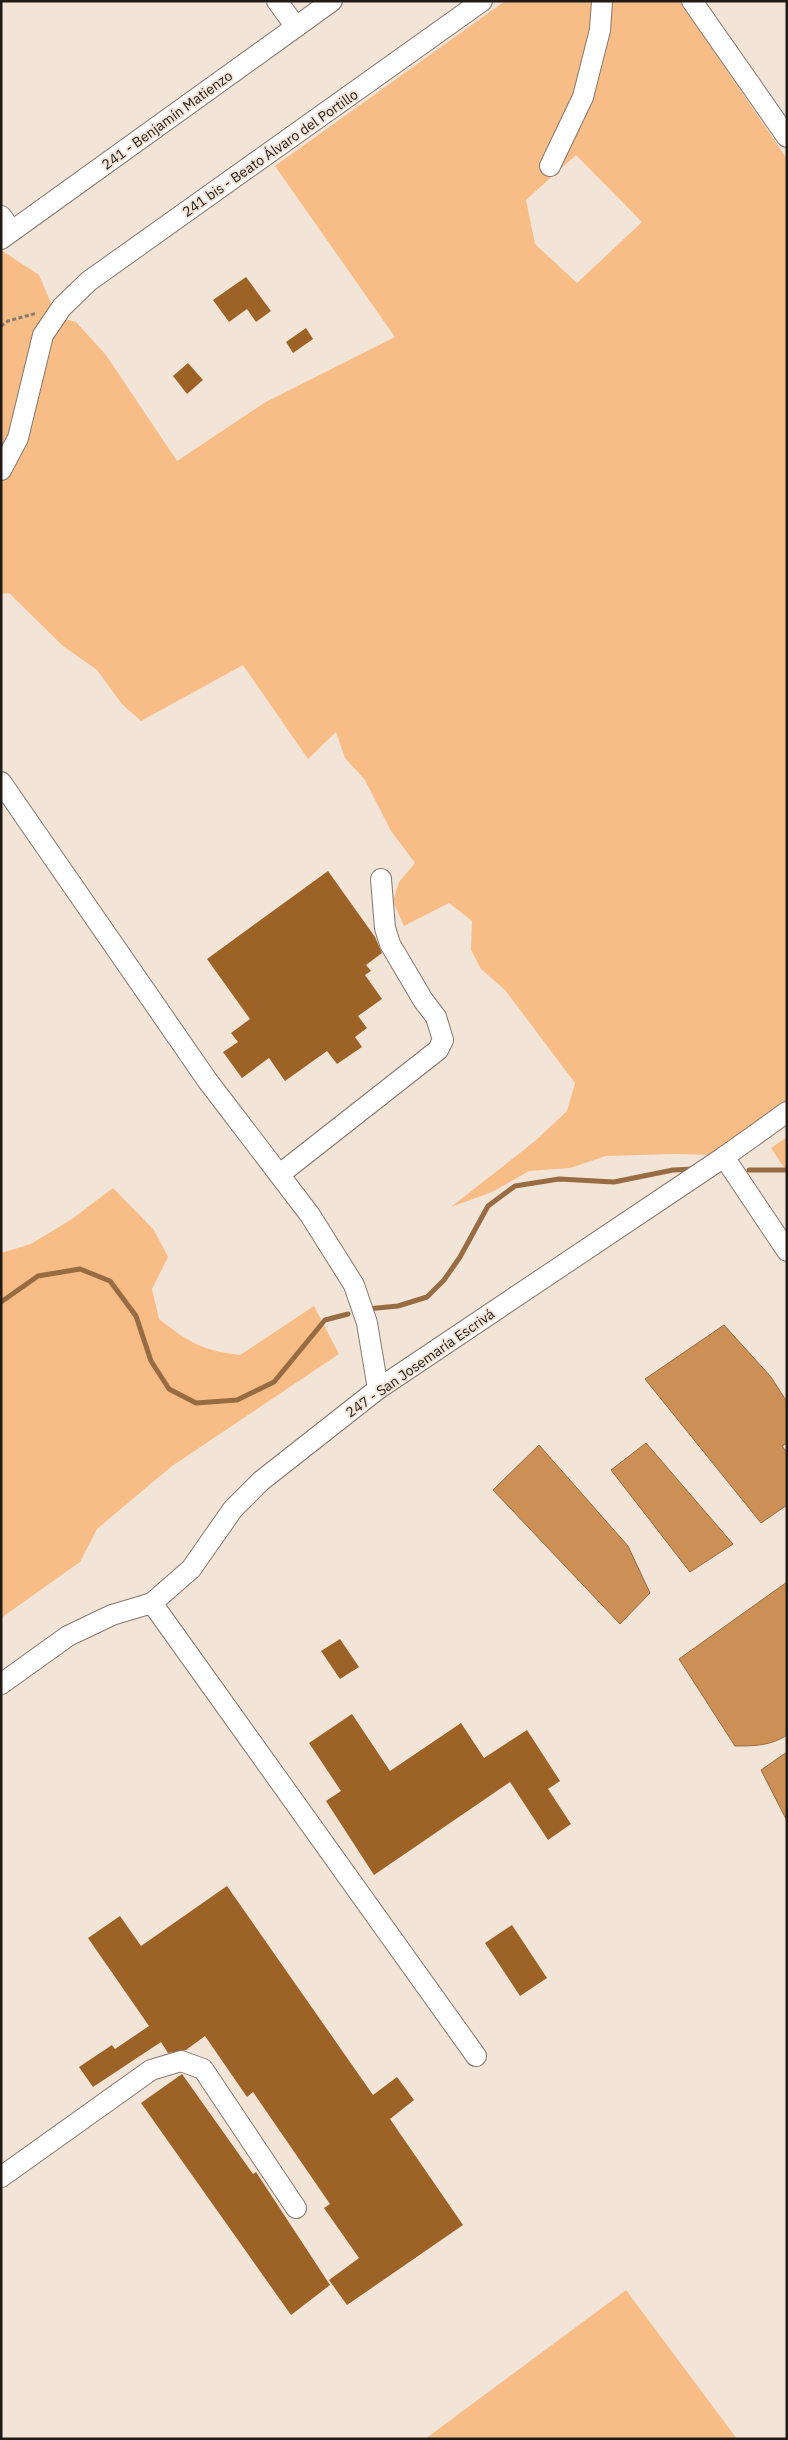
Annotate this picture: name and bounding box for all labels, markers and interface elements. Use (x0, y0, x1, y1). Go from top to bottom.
street label: 241 - Benjamín Matienzo (98, 66, 236, 173)
street label: 241 bis - Beato Álvaro del Portillo (178, 84, 362, 221)
street label: 247 - San Josemaría Escrivá (342, 1304, 498, 1421)

